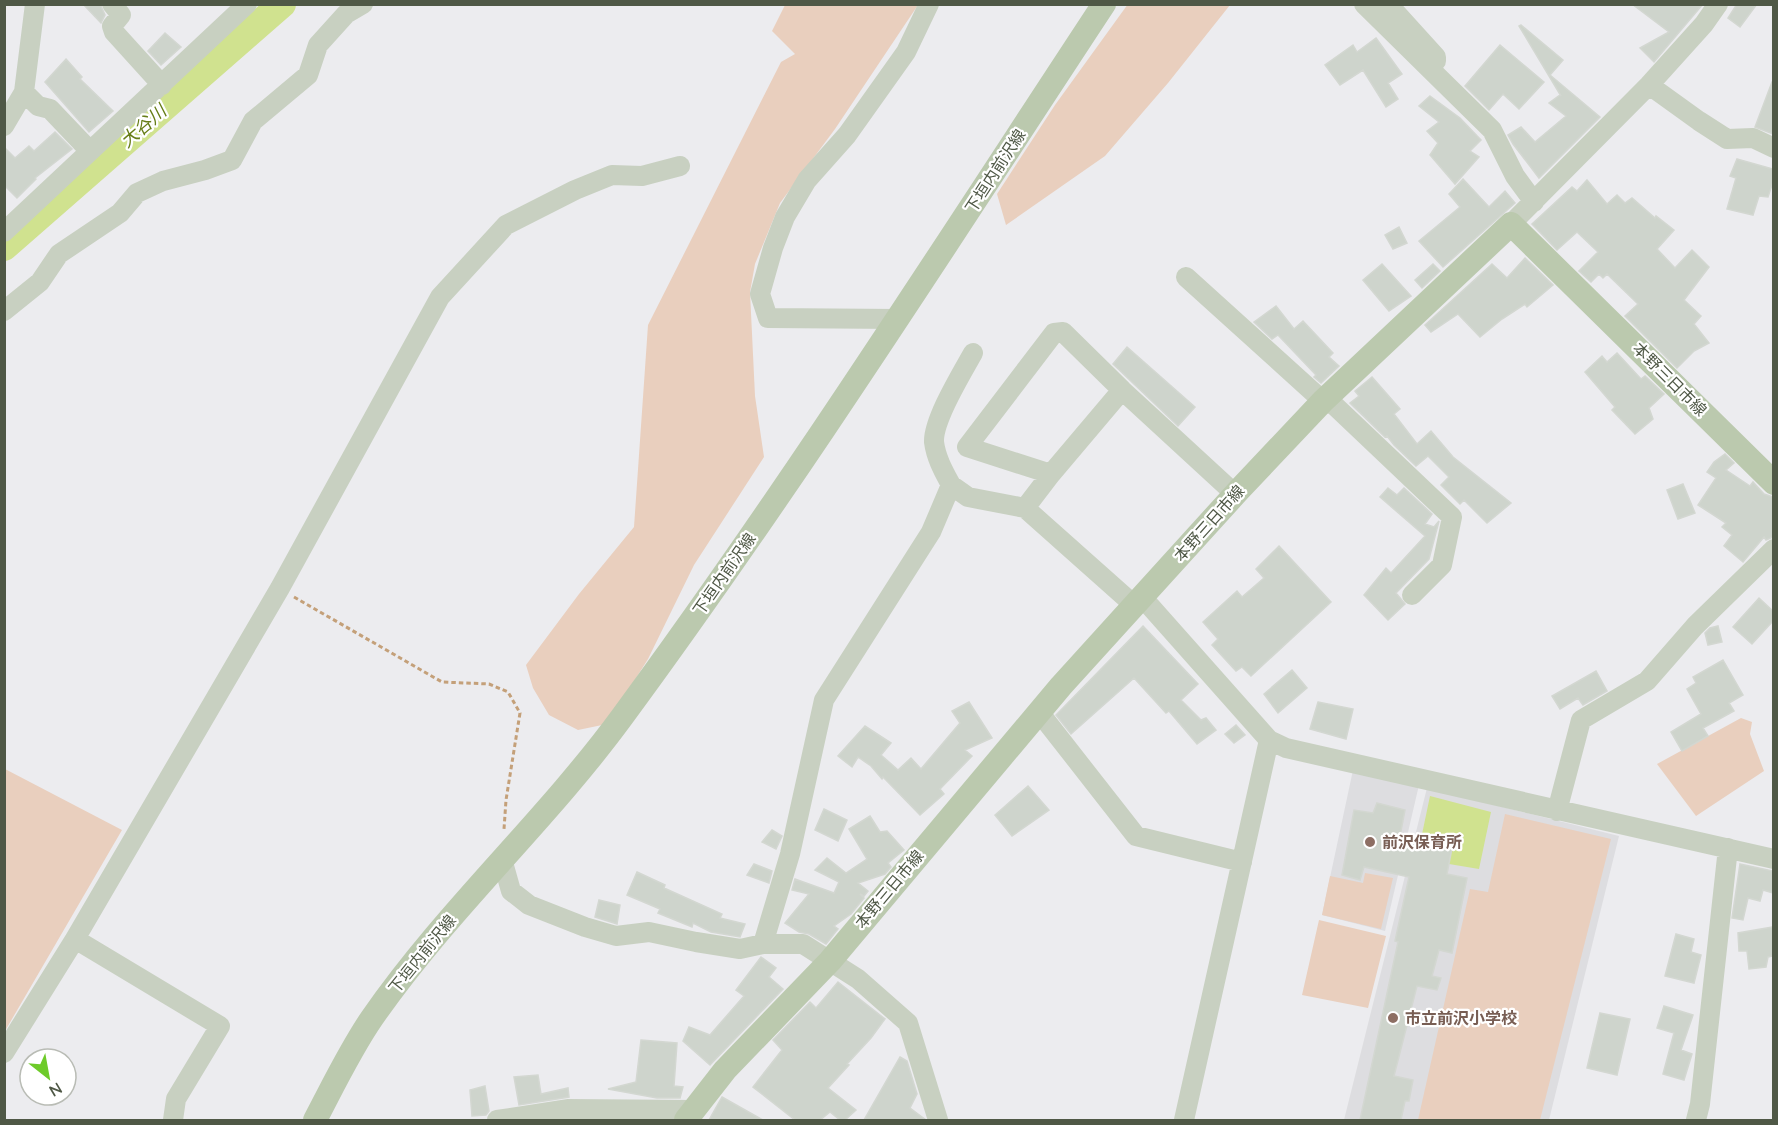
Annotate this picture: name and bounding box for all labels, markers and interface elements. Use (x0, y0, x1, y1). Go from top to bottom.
water label: 大谷川 (115, 98, 172, 152)
street label: 下垣内前沢線 (960, 125, 1030, 217)
street label: 本野三日市線 (1629, 338, 1711, 420)
street label: 本野三日市線 (1169, 481, 1249, 565)
street label: 下垣内前沢線 (688, 529, 760, 619)
place label: 前沢保育所 (1382, 832, 1462, 852)
marker: 前沢保育所 (1363, 835, 1377, 849)
street label: 本野三日市線 (850, 846, 928, 932)
street label: 下垣内前沢線 (384, 910, 460, 998)
place label: 市立前沢小学校 (1405, 1008, 1517, 1028)
marker: 市立前沢小学校 (1386, 1011, 1400, 1025)
north arrow (18, 1047, 78, 1107)
text: N (46, 1078, 66, 1101)

